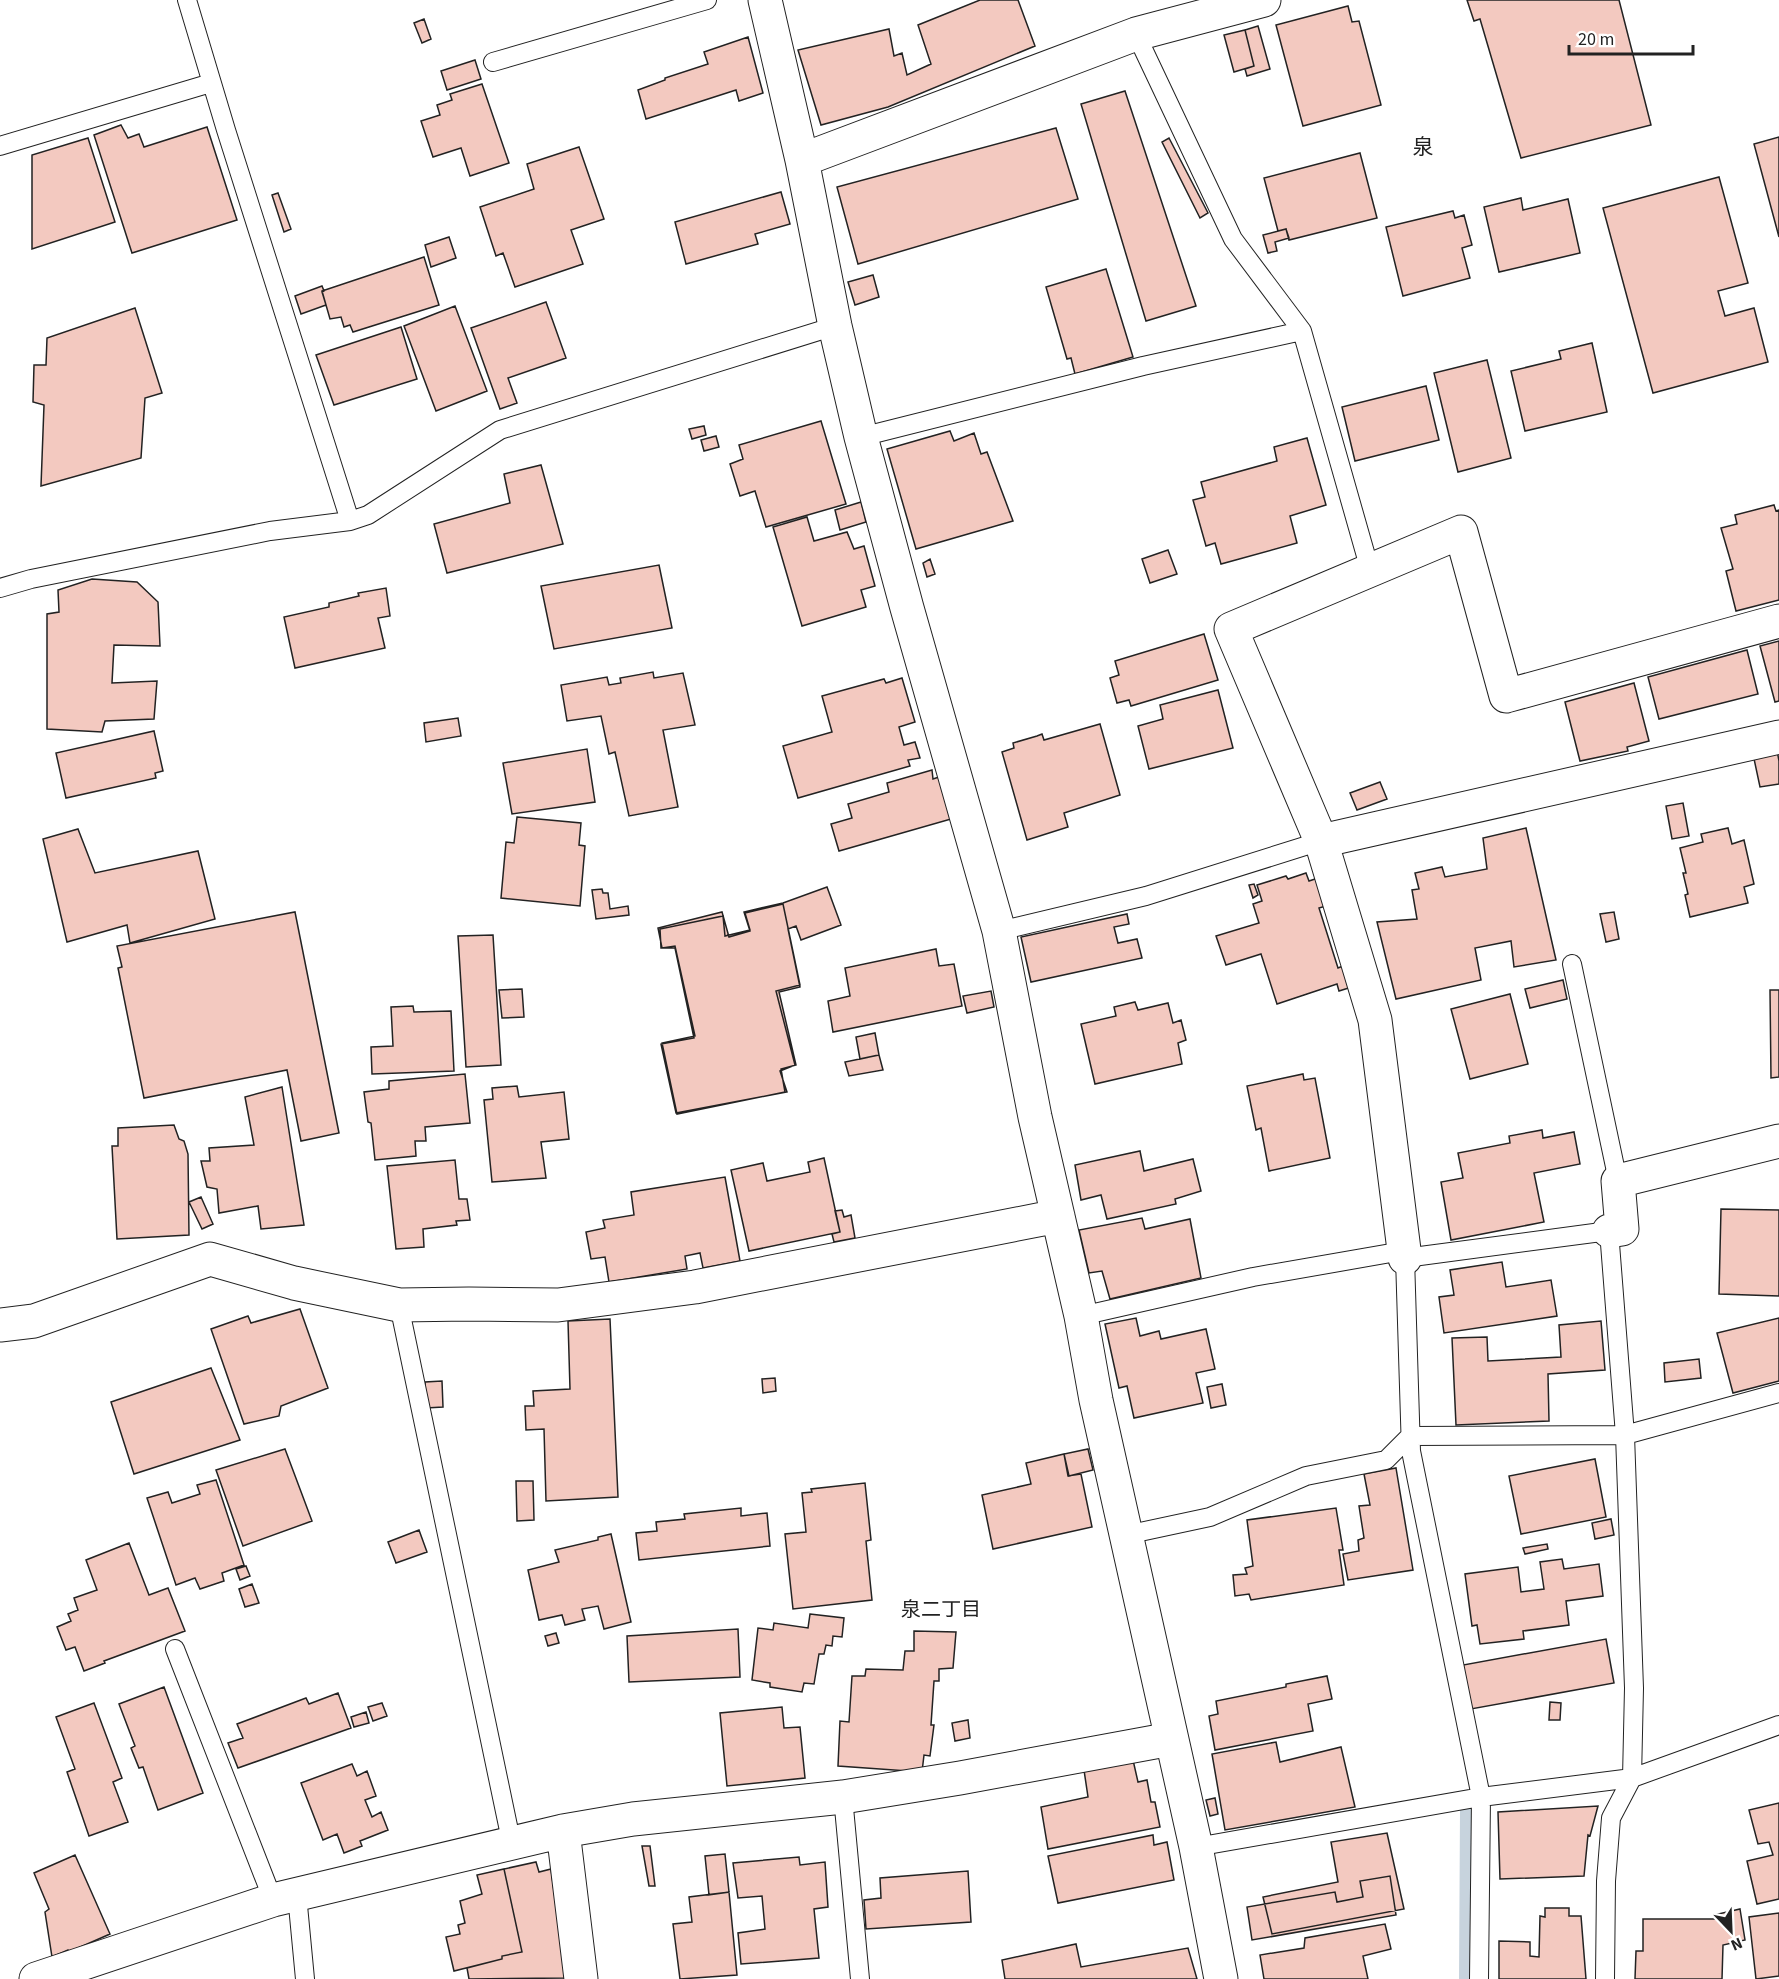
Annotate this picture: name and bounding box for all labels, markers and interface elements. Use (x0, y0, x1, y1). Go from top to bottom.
scale bar (1569, 18, 1694, 56)
text: 20 m (1578, 27, 1614, 52)
district label: 泉 (1413, 132, 1434, 162)
district label: 泉二丁目 (901, 1596, 981, 1624)
north arrow (1701, 1901, 1761, 1961)
text: N (1727, 1932, 1746, 1956)

